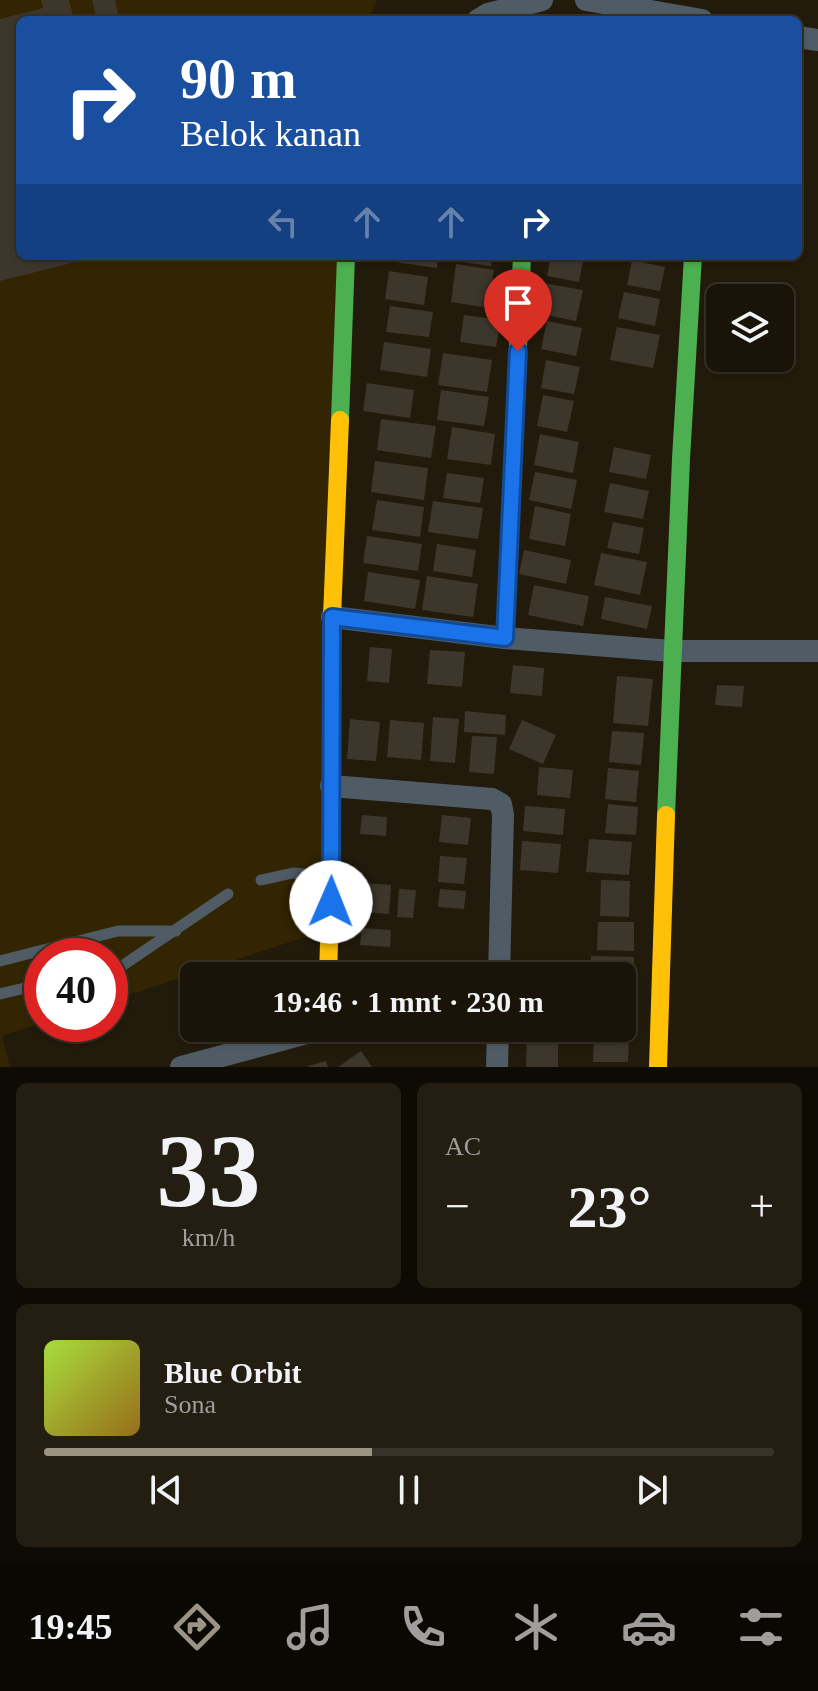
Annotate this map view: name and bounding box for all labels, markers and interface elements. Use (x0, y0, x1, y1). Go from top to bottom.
icon: right (48, 48, 152, 152)
text: 90 m (180, 48, 297, 110)
text: Belok kanan (180, 114, 361, 154)
icon: left (261, 200, 305, 244)
icon: ahead (345, 200, 389, 244)
icon: ahead (429, 200, 473, 244)
icon: right (513, 200, 557, 244)
pin (484, 269, 552, 351)
icon: arrive (496, 281, 540, 325)
map controls (706, 284, 794, 372)
button: layers (706, 284, 794, 372)
position arrow (289, 860, 373, 944)
speed limit sign: 40 (24, 938, 128, 1042)
text: 19:46 · 1 mnt · 230 m (272, 985, 544, 1018)
text: 33 (157, 1113, 261, 1228)
text: AC (445, 1132, 481, 1161)
text: 23° (568, 1174, 652, 1240)
text: − (445, 1182, 470, 1231)
text: + (749, 1182, 774, 1231)
text: km/h (182, 1223, 235, 1252)
text: Blue Orbit (164, 1356, 302, 1389)
text: Sona (164, 1390, 216, 1419)
icon: previous (144, 1468, 188, 1512)
icon: pause (387, 1468, 431, 1512)
icon: next (630, 1468, 674, 1512)
icon: directions (169, 1599, 225, 1655)
icon: music (282, 1599, 338, 1655)
icon: phone (395, 1599, 451, 1655)
icon: climate (508, 1599, 564, 1655)
icon: car (621, 1599, 677, 1655)
icon: filters (733, 1599, 789, 1655)
text: 19:45 (28, 1607, 112, 1647)

